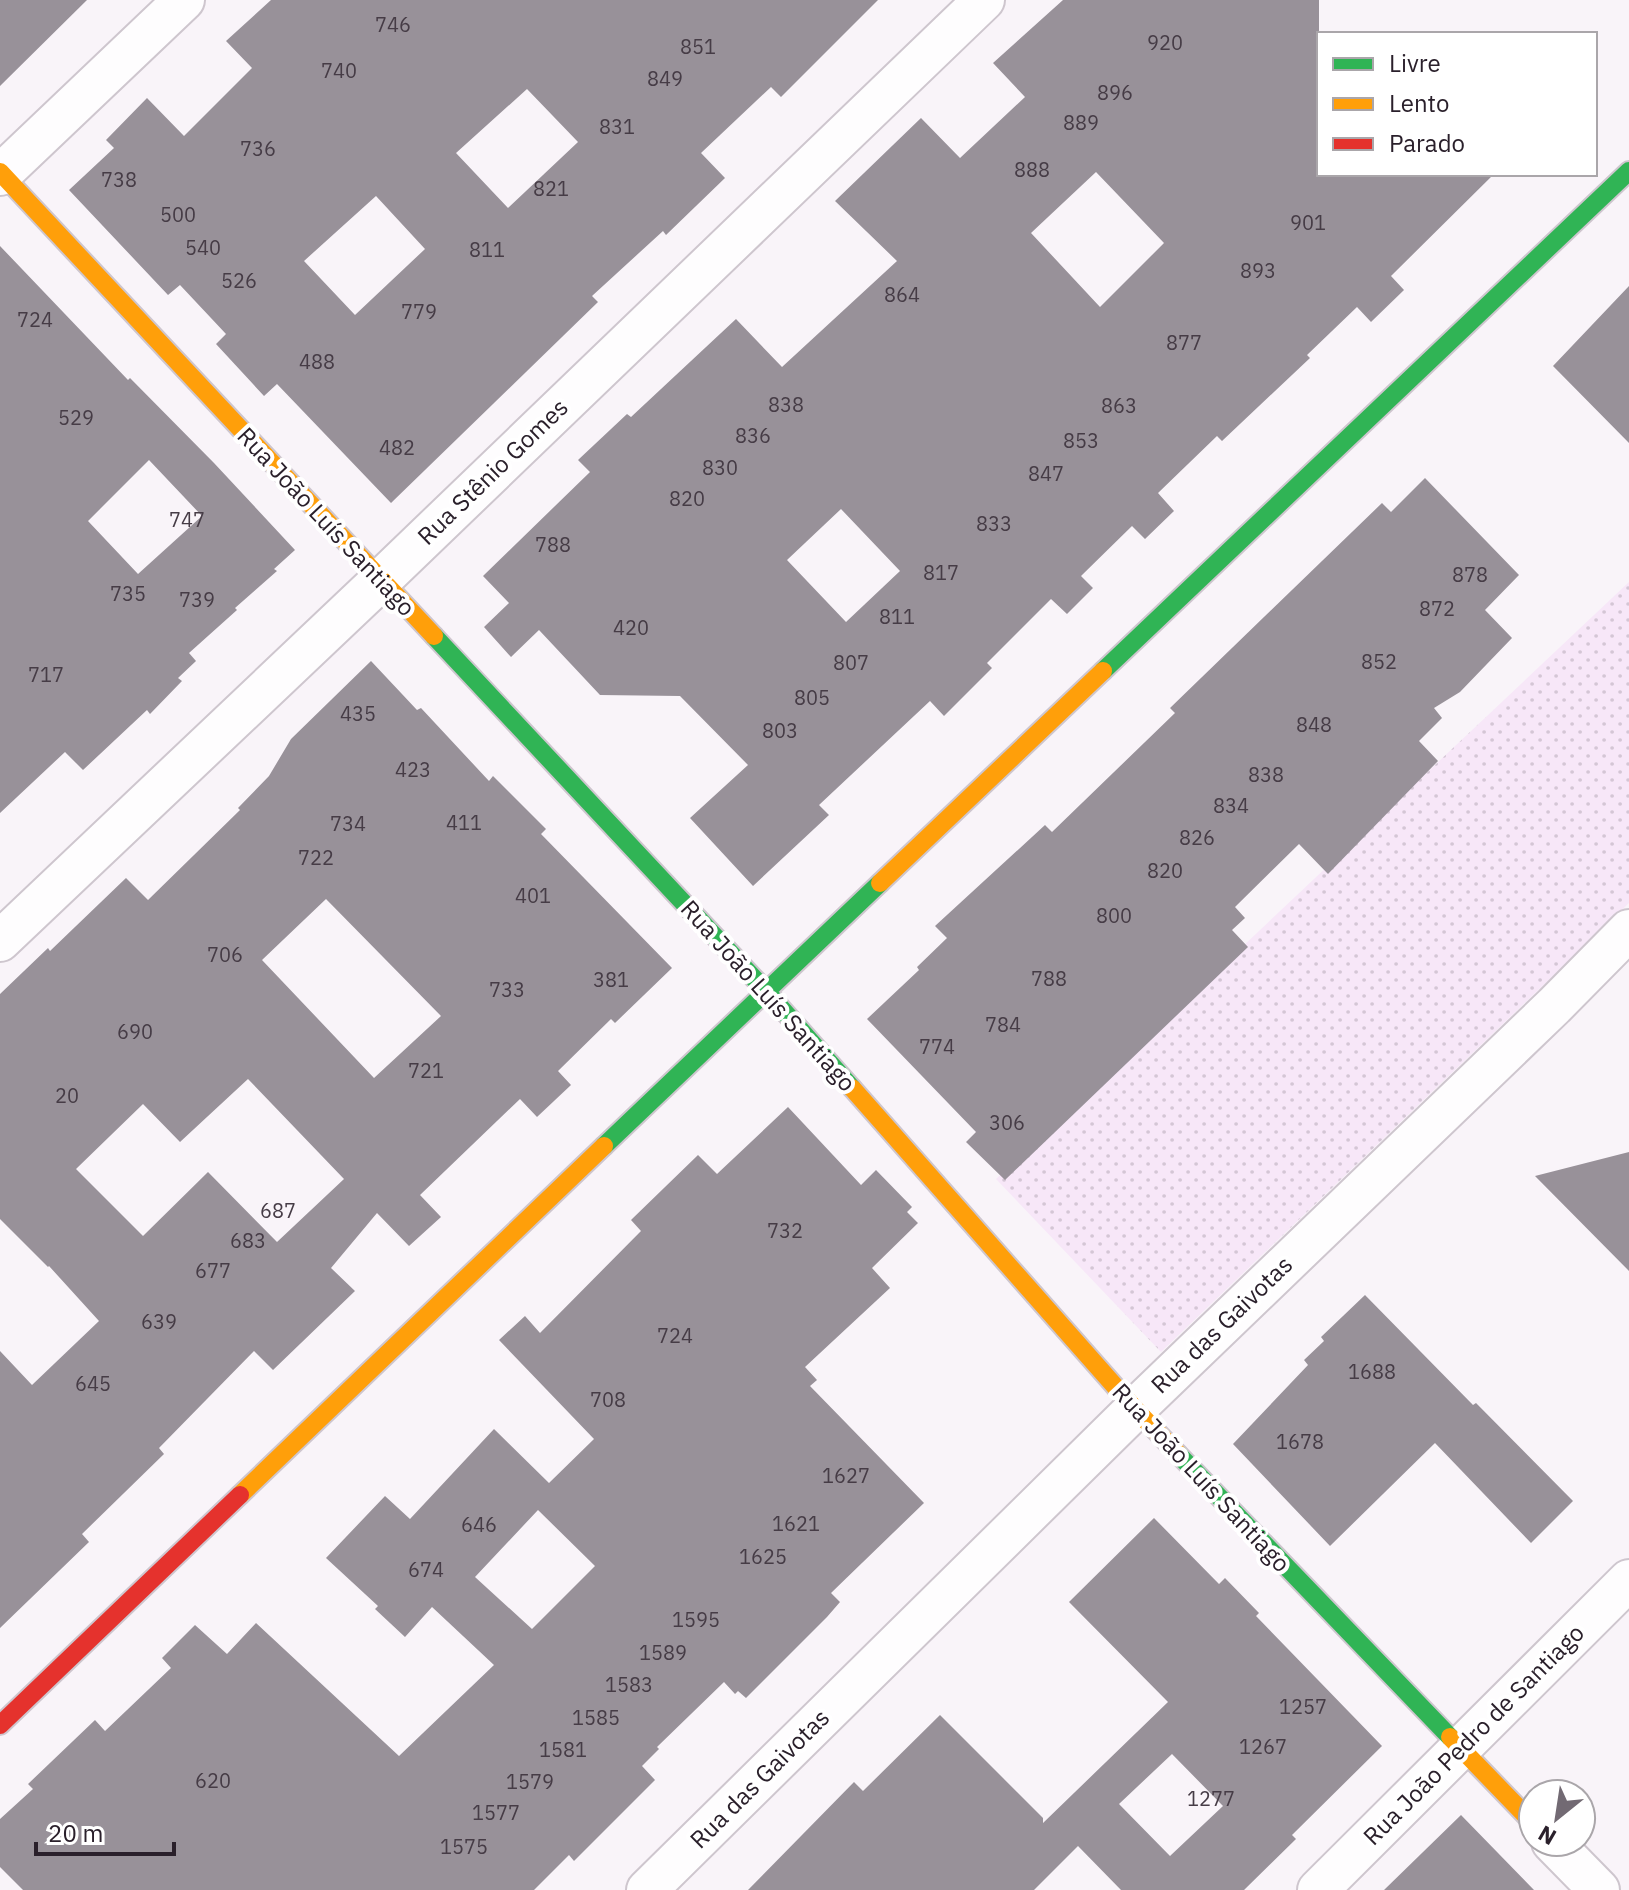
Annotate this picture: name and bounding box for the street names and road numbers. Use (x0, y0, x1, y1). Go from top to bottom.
street label: Rua Stênio Gomes (410, 391, 574, 551)
street label: Rua João Luís Santiago (231, 420, 423, 623)
street label: Rua João Luís Santiago (674, 893, 863, 1098)
street label: Rua das Gaivotas (1144, 1248, 1299, 1400)
street label: Rua João Luís Santiago (1106, 1376, 1298, 1579)
street label: Rua João Pedro de Santiago (1356, 1617, 1591, 1852)
street label: Rua das Gaivotas (683, 1702, 836, 1855)

